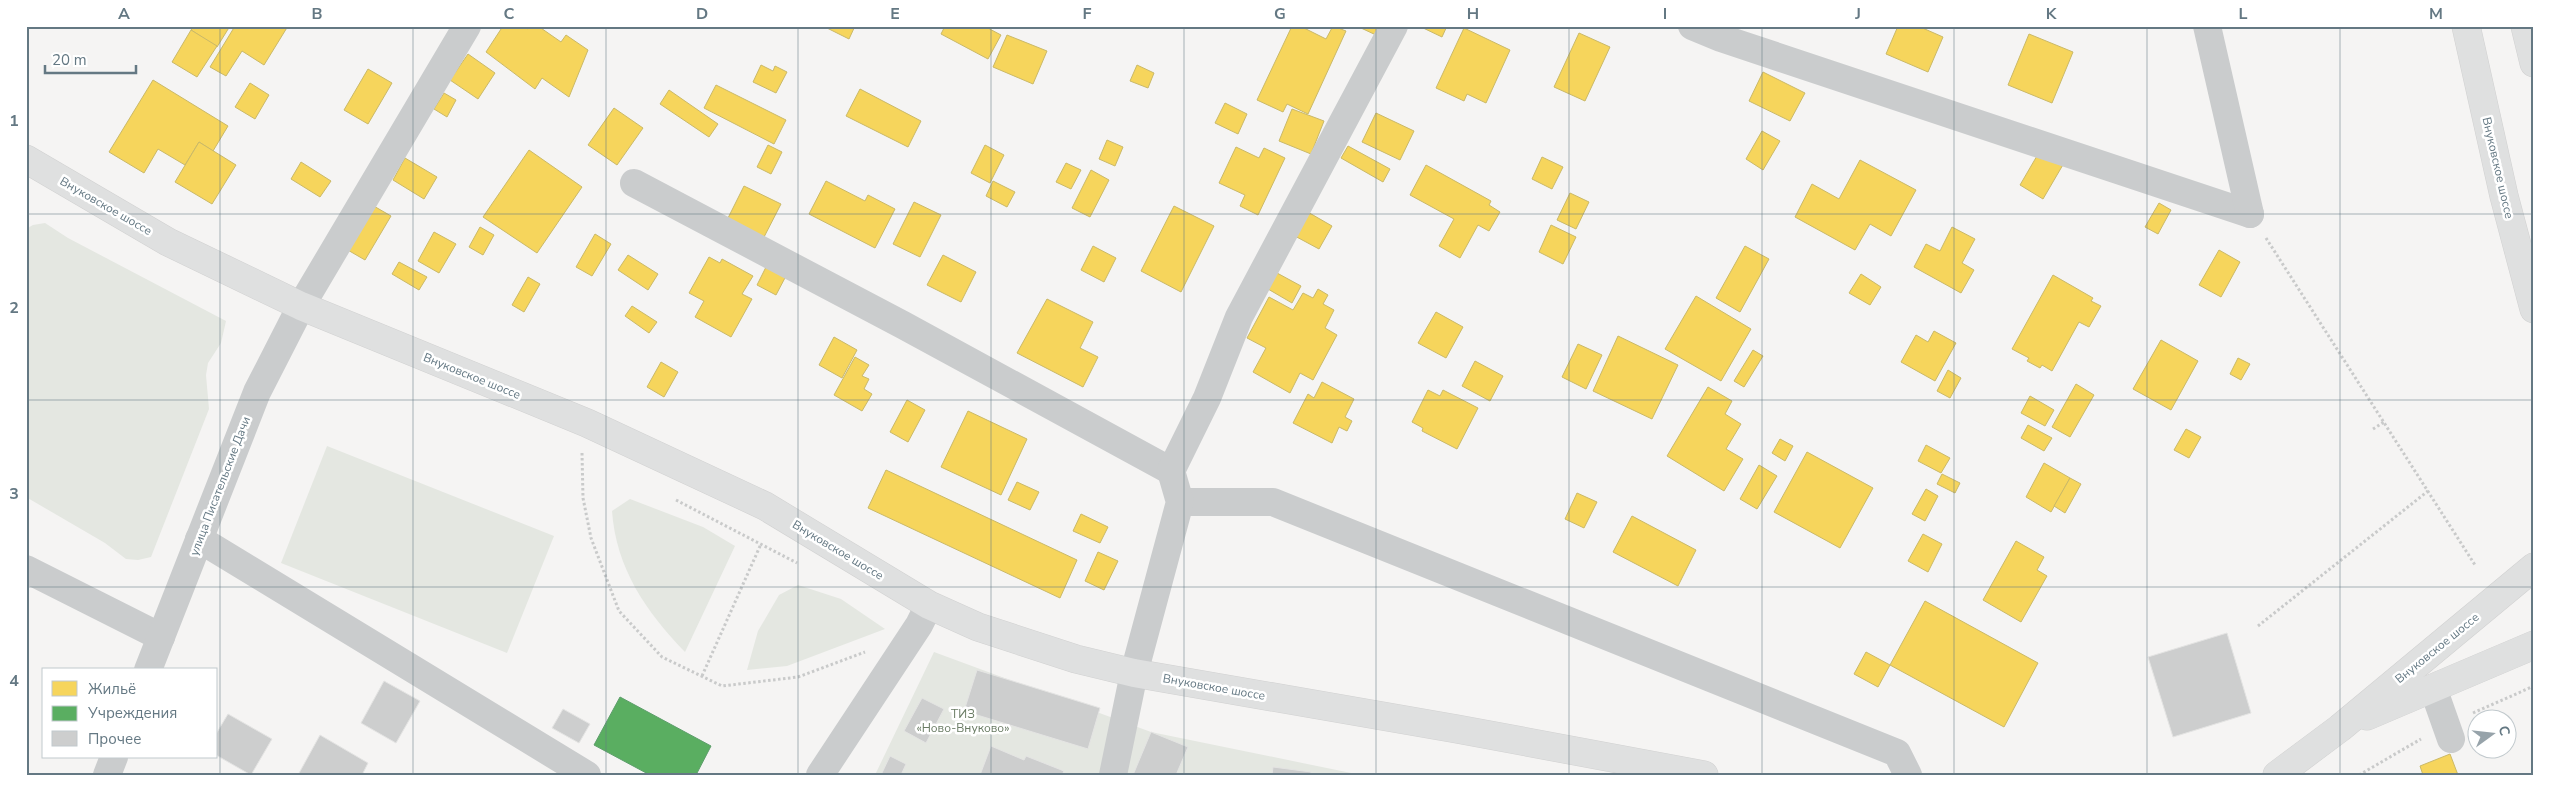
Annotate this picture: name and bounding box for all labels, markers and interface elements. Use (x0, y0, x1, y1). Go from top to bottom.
text: A (118, 3, 130, 25)
text: B (311, 3, 323, 25)
text: C (504, 3, 515, 25)
text: D (696, 3, 708, 25)
text: E (890, 3, 900, 25)
text: F (1083, 3, 1092, 25)
text: G (1274, 3, 1286, 25)
text: H (1467, 3, 1479, 25)
text: I (1663, 3, 1667, 25)
text: J (1854, 3, 1861, 25)
text: K (2046, 3, 2058, 25)
text: L (2239, 3, 2248, 25)
text: M (2429, 3, 2443, 25)
scale bar (45, 42, 136, 74)
text: 20 m (52, 50, 87, 70)
text: 1 (9, 110, 19, 132)
street label: Внуковское шоссе (2479, 116, 2517, 220)
street label: Внуковское шоссе (57, 173, 155, 239)
text: 2 (9, 297, 19, 319)
street label: Внуковское шоссе (421, 349, 523, 403)
street label: улица Писательские Дачи (186, 414, 254, 558)
text: 3 (9, 483, 19, 505)
street label: Внуковское шоссе (789, 516, 887, 584)
street label: Внуковское шоссе (2392, 609, 2482, 687)
legend (42, 668, 218, 758)
text: 4 (9, 670, 19, 692)
street label: Внуковское шоссе (1162, 670, 1266, 704)
text: Жильё (88, 679, 136, 699)
text: Учреждения (87, 703, 177, 723)
park label: ТИЗ «Ново-Внуково» (916, 706, 1010, 736)
north arrow (2468, 708, 2518, 758)
text: С (2494, 724, 2515, 738)
text: Прочее (88, 729, 141, 749)

